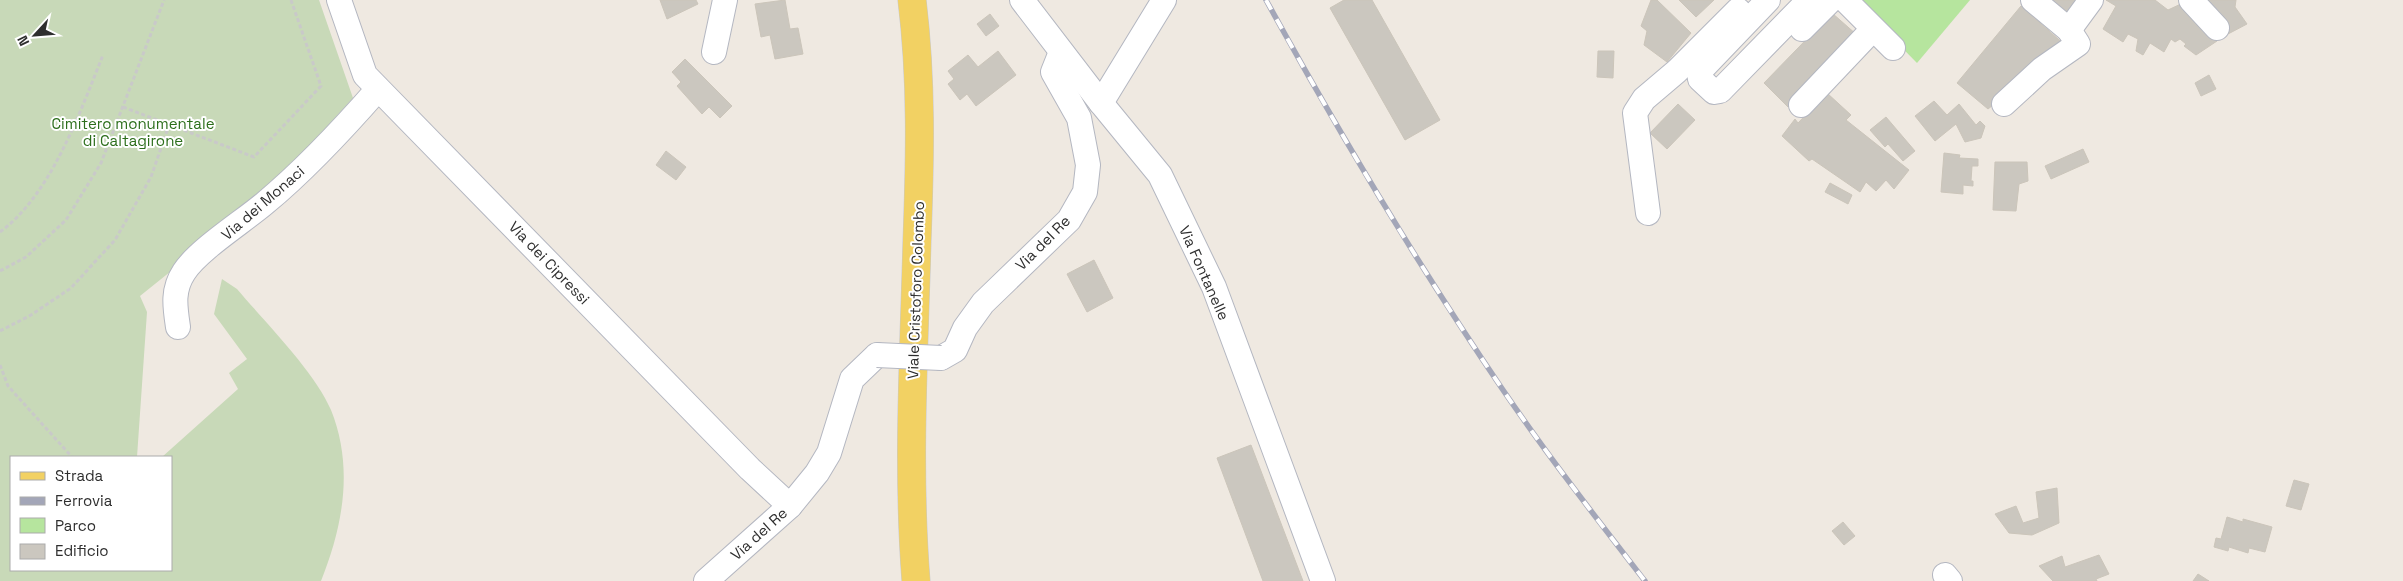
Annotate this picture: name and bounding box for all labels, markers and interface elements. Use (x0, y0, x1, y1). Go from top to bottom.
north arrow (10, 10, 60, 60)
text: N (13, 33, 33, 49)
park label: Cimitero monumentale di Caltagirone (51, 114, 215, 150)
street label: Via dei Monaci (217, 161, 308, 244)
street label: Viale Cristoforo Colombo (903, 201, 928, 379)
street label: Via del Re (1011, 211, 1074, 274)
street label: Via dei Cipressi (505, 217, 594, 308)
street label: Via Fontanelle (1175, 223, 1234, 323)
legend (10, 456, 172, 571)
text: Strada (55, 466, 104, 485)
text: Ferrovia (55, 491, 113, 510)
street label: Via del Re (726, 503, 791, 564)
text: Parco (55, 516, 96, 535)
text: Edificio (55, 541, 109, 560)

